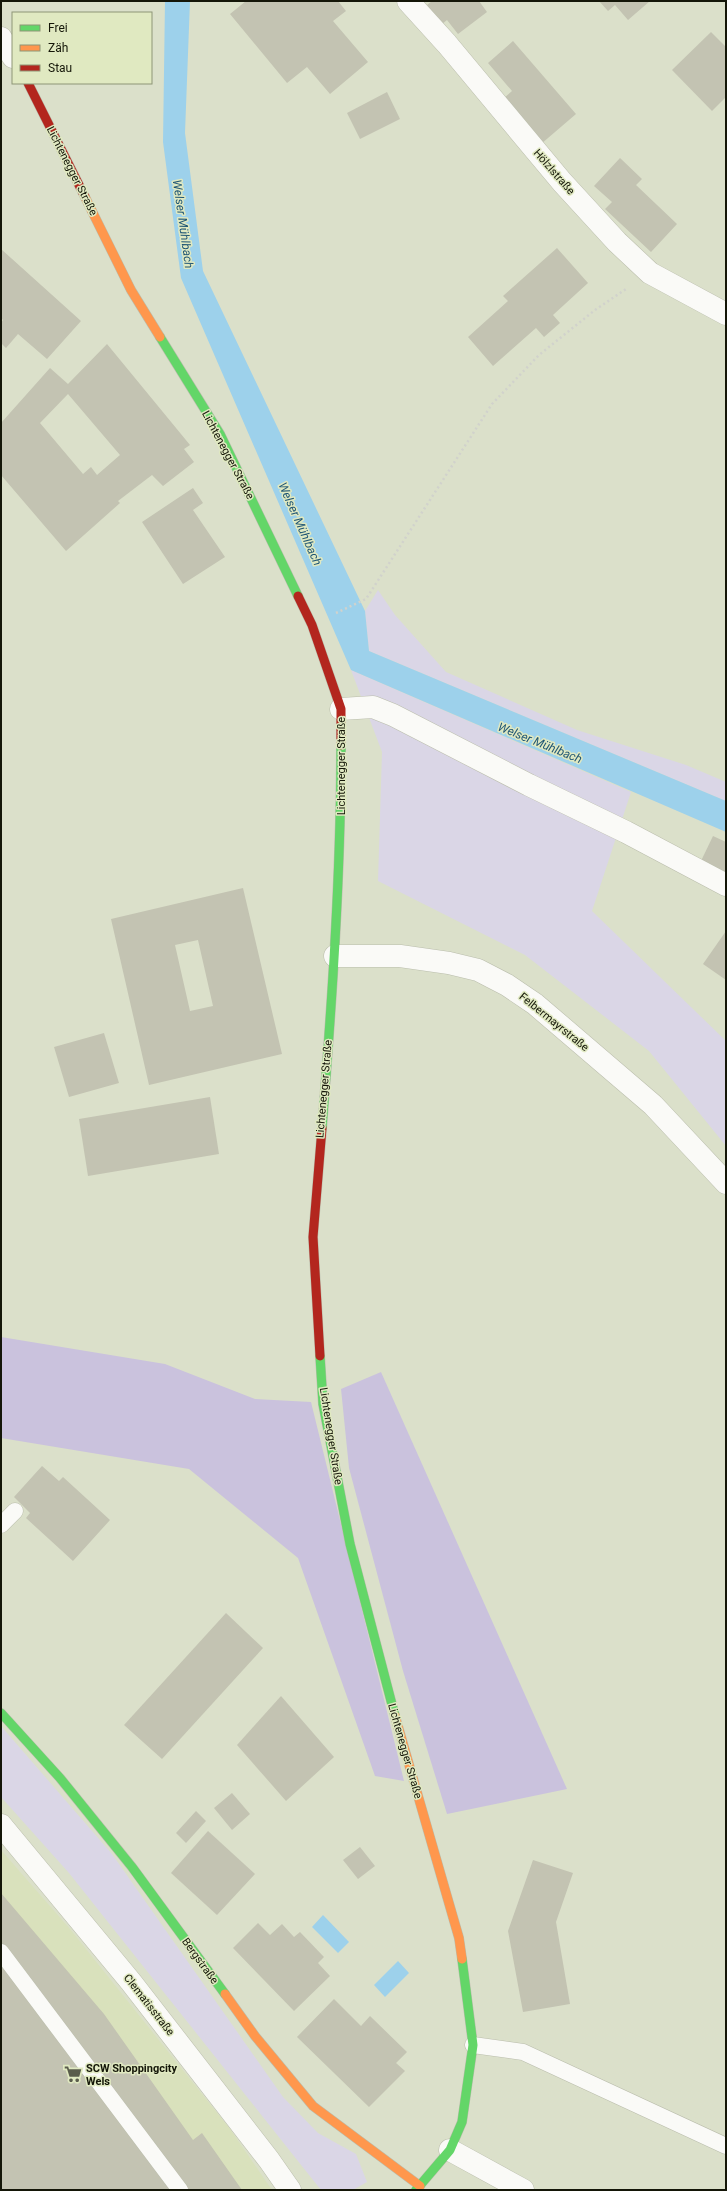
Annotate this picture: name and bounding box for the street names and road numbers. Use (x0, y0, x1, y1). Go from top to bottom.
street label: Lichtenegger Straße (44, 124, 100, 218)
street label: Hölzlstraße (531, 147, 577, 198)
street label: Lichtenegger Straße (199, 409, 257, 502)
street label: Lichtenegger Straße (335, 717, 348, 815)
street label: Felbermayrstraße (517, 990, 592, 1054)
street label: Lichtenegger Straße (313, 1039, 335, 1139)
street label: Lichtenegger Straße (317, 1386, 345, 1486)
street label: Lichtenegger Straße (385, 1702, 425, 1800)
street label: Bergstraße (179, 1935, 221, 1987)
street label: Clematisstraße (121, 1972, 177, 2038)

